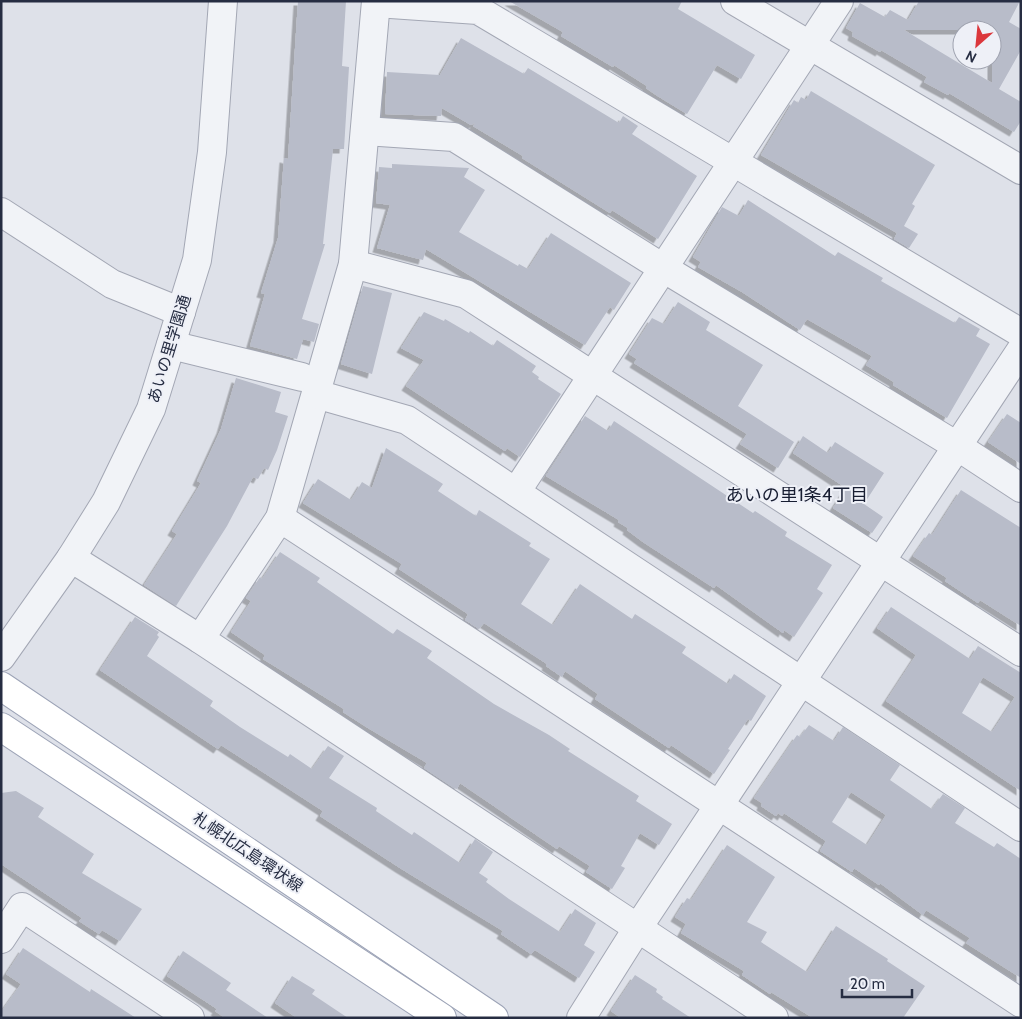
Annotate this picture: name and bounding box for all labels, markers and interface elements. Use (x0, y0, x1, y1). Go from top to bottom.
north arrow (952, 20, 1002, 70)
text: N (963, 46, 980, 67)
street label: あいの里学園通 (144, 293, 194, 405)
district label: あいの里1条4丁目 (726, 484, 868, 506)
street label: 札幌北広島環状線 (190, 808, 306, 896)
scale bar (842, 966, 912, 998)
text: 20 m (850, 975, 885, 993)

